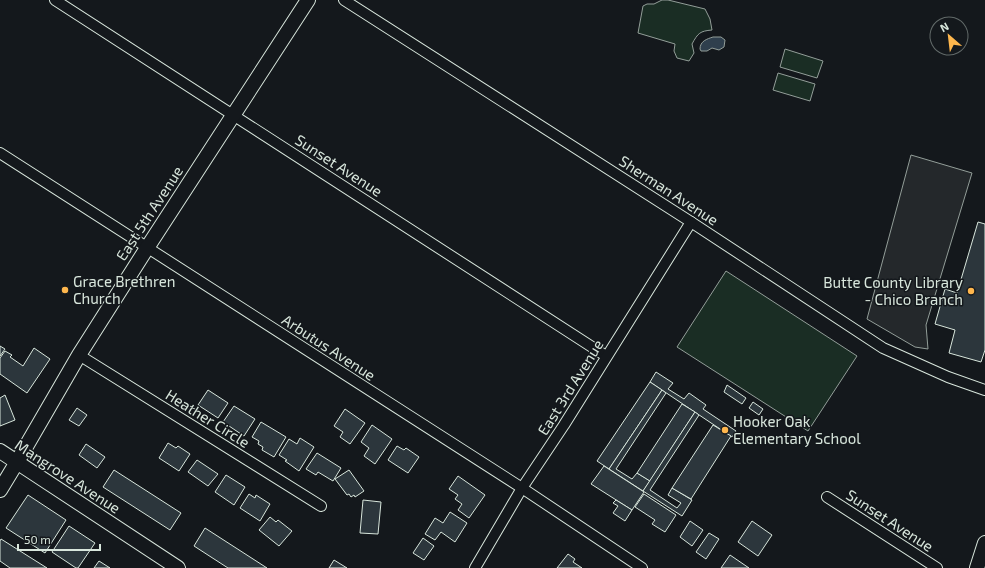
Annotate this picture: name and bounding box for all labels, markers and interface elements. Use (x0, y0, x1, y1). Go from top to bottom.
north arrow (929, 16, 969, 56)
text: N (938, 19, 951, 34)
street label: Sunset Avenue (292, 130, 386, 200)
street label: Sherman Avenue (616, 151, 722, 229)
street label: East 5th Avenue (112, 162, 186, 264)
place label: Grace Brethren Church (73, 272, 175, 307)
place label: Butte County Library - Chico Branch (823, 273, 963, 308)
marker: Grace Brethren Church (60, 285, 70, 295)
marker: Butte County Library - Chico Branch (966, 286, 976, 296)
street label: Arbutus Avenue (279, 310, 379, 384)
street label: East 3rd Avenue (533, 336, 607, 438)
street label: Heather Circle (163, 385, 253, 451)
place label: Hooker Oak Elementary School (733, 412, 861, 447)
marker: Hooker Oak Elementary School (720, 425, 730, 435)
street label: Mangrove Avenue (12, 435, 124, 517)
street label: Sunset Avenue (843, 485, 937, 555)
scale bar (18, 526, 100, 552)
text: 50 m (24, 532, 51, 546)

